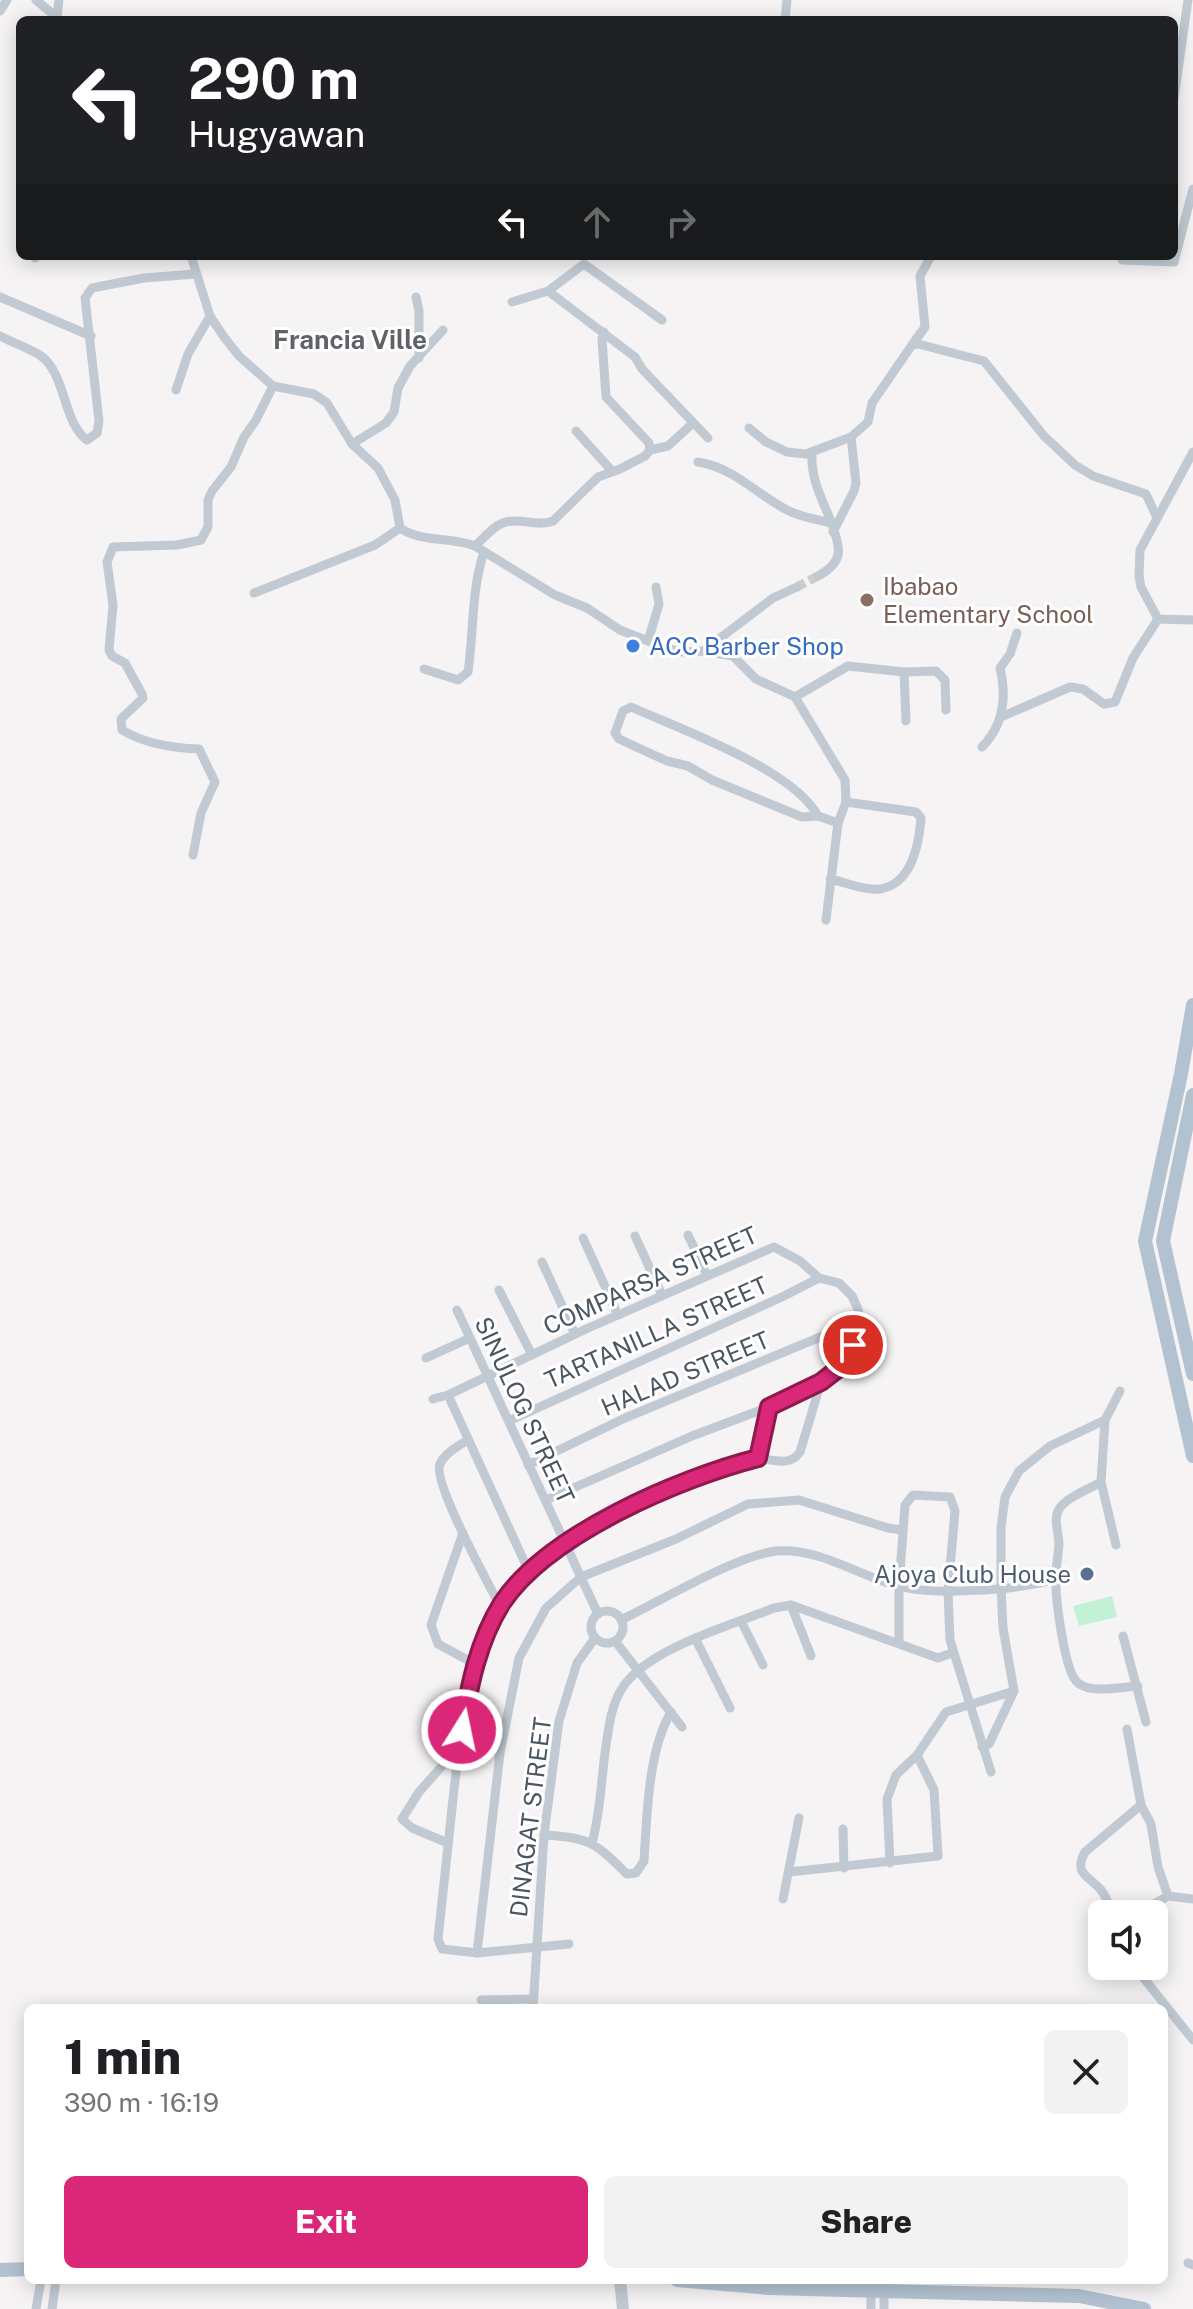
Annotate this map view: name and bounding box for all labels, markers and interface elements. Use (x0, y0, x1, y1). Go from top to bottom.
text: 290 m (188, 46, 359, 112)
icon: left (56, 48, 160, 152)
text: Hugyawan (188, 113, 365, 155)
icon: left (491, 200, 535, 244)
icon: ahead (575, 200, 619, 244)
icon: right (659, 200, 703, 244)
district label: Francia Ville (273, 324, 427, 355)
place label: Ibabao Elementary School (883, 572, 1094, 628)
marker: Ibabao Elementary School (858, 591, 876, 609)
place label: ACC Barber Shop (649, 632, 844, 660)
marker: ACC Barber Shop (624, 637, 642, 655)
street label: COMPARSA STREET (539, 1220, 761, 1340)
street label: TARTANILLA STREET (540, 1270, 772, 1394)
pin (819, 1311, 887, 1379)
street label: SINULOG STREET (469, 1312, 581, 1508)
icon: arrive (831, 1323, 875, 1367)
street label: HALAD STREET (597, 1325, 773, 1421)
place label: Ajoya Club House (874, 1560, 1071, 1588)
marker: Ajoya Club House (1078, 1565, 1096, 1583)
position arrow (420, 1688, 504, 1772)
street label: DINAGAT STREET (504, 1715, 556, 1919)
map controls (1088, 1900, 1168, 1980)
button: sound (1088, 1900, 1168, 1980)
text: 1 min (64, 2028, 181, 2085)
button: close (1044, 2030, 1128, 2114)
text: 390 m · 16:19 (64, 2087, 219, 2118)
button: Exit (64, 2176, 588, 2268)
button: Share (604, 2176, 1128, 2268)

